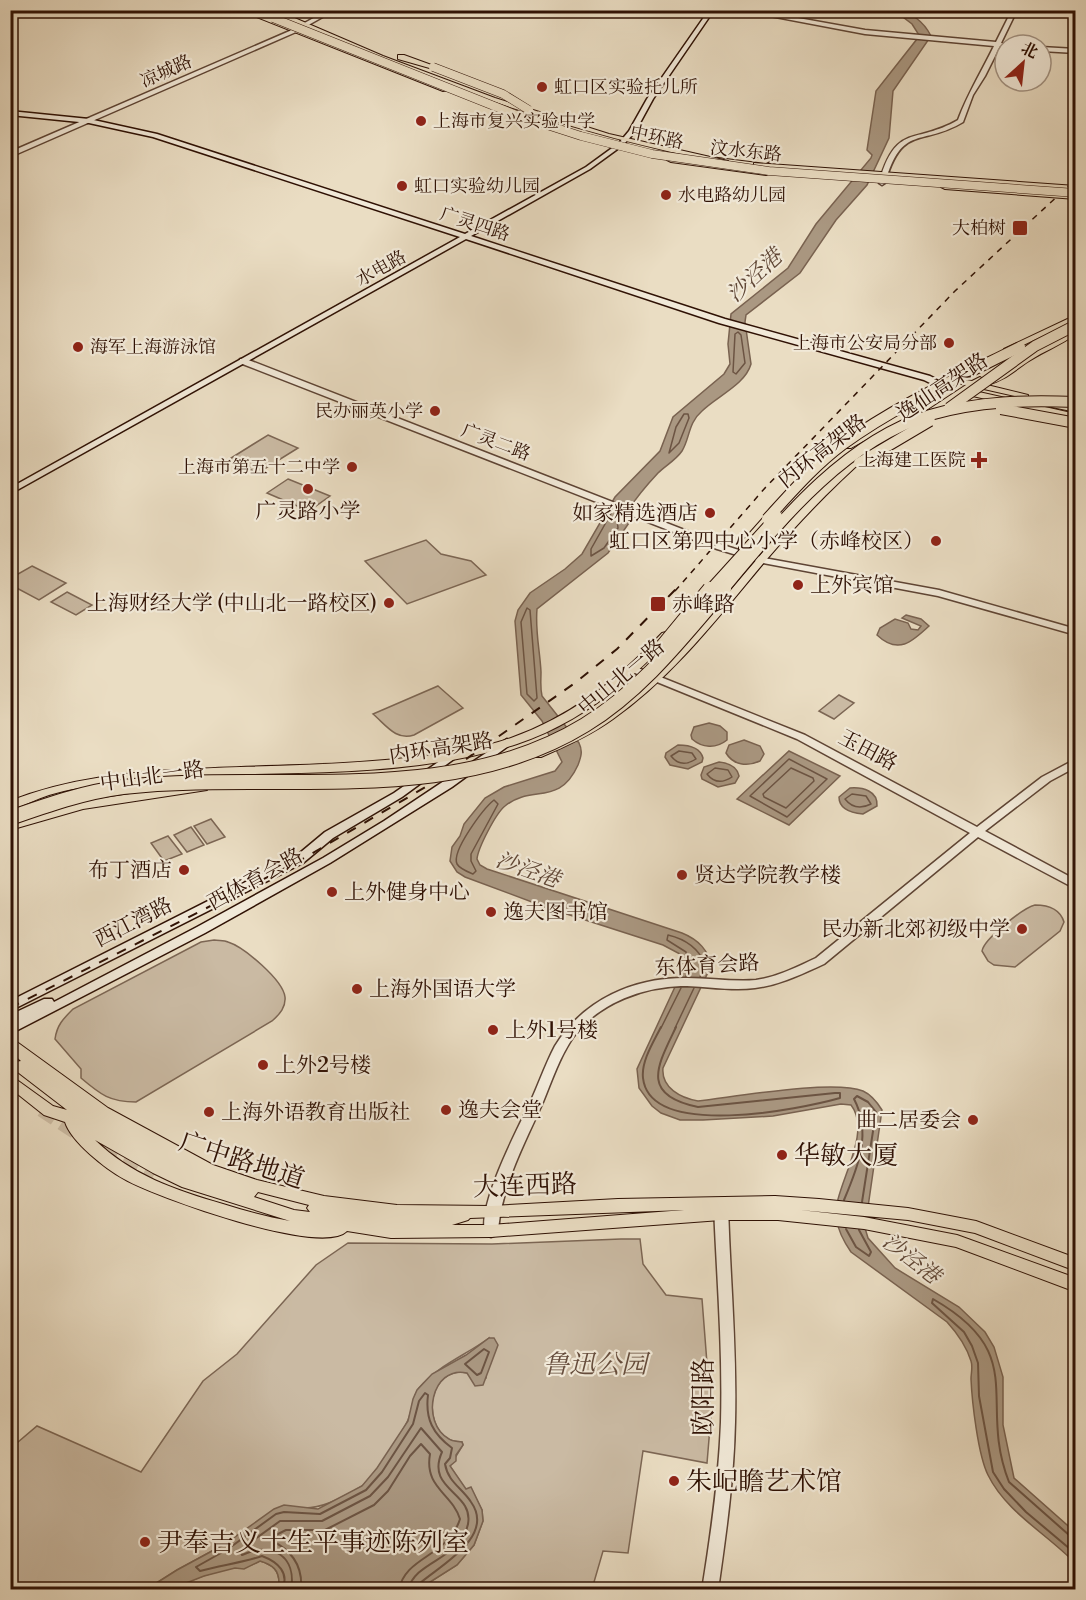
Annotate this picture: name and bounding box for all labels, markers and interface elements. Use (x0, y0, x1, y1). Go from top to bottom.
north arrow (993, 33, 1053, 93)
text: 北 (1018, 38, 1041, 63)
street label: 凉城路 (137, 50, 196, 93)
place label: 虹口区实验托儿所 (554, 76, 698, 99)
marker: 虹口区实验托儿所 (535, 80, 549, 94)
place label: 上海市复兴实验中学 (433, 110, 595, 133)
marker: 上海市复兴实验中学 (414, 114, 428, 128)
street label: 中环路 (628, 121, 686, 154)
street label: 汶水东路 (709, 136, 783, 167)
place label: 虹口实验幼儿园 (414, 175, 540, 198)
marker: 虹口实验幼儿园 (395, 179, 409, 193)
place label: 水电路幼儿园 (678, 184, 786, 207)
marker: 水电路幼儿园 (659, 188, 673, 202)
street label: 广灵四路 (437, 202, 513, 247)
place label: 大柏树 (952, 217, 1006, 240)
marker: 大柏树 (1011, 219, 1029, 237)
water label: 沙泾港 (722, 242, 791, 308)
street label: 水电路 (352, 245, 410, 292)
place label: 上海市公安局分部 (793, 332, 937, 355)
place label: 海军上海游泳馆 (90, 336, 216, 359)
marker: 上海市公安局分部 (942, 336, 956, 350)
marker: 海军上海游泳馆 (71, 340, 85, 354)
street label: 逸仙高架路 (892, 348, 993, 428)
place label: 民办丽英小学 (315, 400, 423, 423)
marker: 民办丽英小学 (428, 404, 442, 418)
street label: 内环高架路 (773, 409, 872, 494)
street label: 广灵二路 (458, 419, 534, 466)
place label: 上海建工医院 (858, 449, 966, 472)
marker: 上海建工医院 (970, 451, 988, 469)
place label: 上海市第五十二中学 (178, 456, 340, 479)
marker: 上海市第五十二中学 (345, 460, 359, 474)
marker: 广灵路小学 (301, 482, 315, 496)
place label: 广灵路小学 (256, 499, 361, 525)
place label: 如家精选酒店 (572, 501, 698, 527)
marker: 如家精选酒店 (703, 506, 717, 520)
place label: 虹口区第四中心小学（赤峰校区） (609, 529, 924, 555)
marker: 虹口区第四中心小学（赤峰校区） (929, 534, 943, 548)
place label: 上外宾馆 (810, 573, 894, 599)
marker: 上外宾馆 (791, 578, 805, 592)
place label: 上海财经大学 (中山北一路校区) (87, 591, 377, 617)
place label: 赤峰路 (672, 592, 735, 618)
marker: 赤峰路 (649, 595, 667, 613)
marker: 上海财经大学 (中山北一路校区) (382, 596, 396, 610)
street label: 中山北一路 (573, 634, 670, 721)
street label: 玉田路 (834, 725, 901, 777)
street label: 内环高架路 (387, 728, 495, 770)
street label: 中山北一路 (98, 757, 206, 797)
street label: 西体育会路 (203, 843, 308, 917)
water label: 沙泾港 (492, 847, 566, 895)
place label: 布丁酒店 (88, 858, 172, 884)
marker: 布丁酒店 (177, 863, 191, 877)
place label: 贤达学院教学楼 (694, 863, 841, 889)
marker: 贤达学院教学楼 (675, 868, 689, 882)
place label: 上外健身中心 (344, 880, 470, 906)
marker: 上外健身中心 (325, 885, 339, 899)
street label: 西江湾路 (90, 892, 177, 954)
place label: 逸夫图书馆 (503, 900, 608, 926)
marker: 逸夫图书馆 (484, 905, 498, 919)
place label: 民办新北郊初级中学 (821, 917, 1010, 943)
marker: 民办新北郊初级中学 (1015, 922, 1029, 936)
street label: 东体育会路 (654, 950, 760, 982)
place label: 上海外国语大学 (369, 977, 516, 1003)
marker: 上海外国语大学 (350, 982, 364, 996)
place label: 上外1号楼 (505, 1018, 598, 1044)
marker: 上外1号楼 (486, 1023, 500, 1037)
place label: 上外2号楼 (275, 1053, 371, 1079)
marker: 上外2号楼 (256, 1058, 270, 1072)
place label: 逸夫会堂 (458, 1098, 542, 1124)
place label: 上海外语教育出版社 (221, 1100, 410, 1126)
marker: 逸夫会堂 (439, 1103, 453, 1117)
marker: 上海外语教育出版社 (202, 1105, 216, 1119)
place label: 曲二居委会 (856, 1108, 961, 1134)
marker: 曲二居委会 (966, 1113, 980, 1127)
street label: 广中路地道 (175, 1126, 308, 1196)
place label: 华敏大厦 (794, 1140, 898, 1172)
marker: 华敏大厦 (775, 1148, 789, 1162)
street label: 大连西路 (473, 1168, 578, 1204)
water label: 沙泾港 (877, 1228, 948, 1292)
park label: 鲁迅公园 (543, 1349, 651, 1381)
street label: 欧阳路 (688, 1358, 720, 1436)
place label: 朱屺瞻艺术馆 (686, 1466, 842, 1498)
marker: 朱屺瞻艺术馆 (667, 1474, 681, 1488)
place label: 尹奉吉义士生平事迹陈列室 (157, 1527, 469, 1559)
marker: 尹奉吉义士生平事迹陈列室 (138, 1535, 152, 1549)

